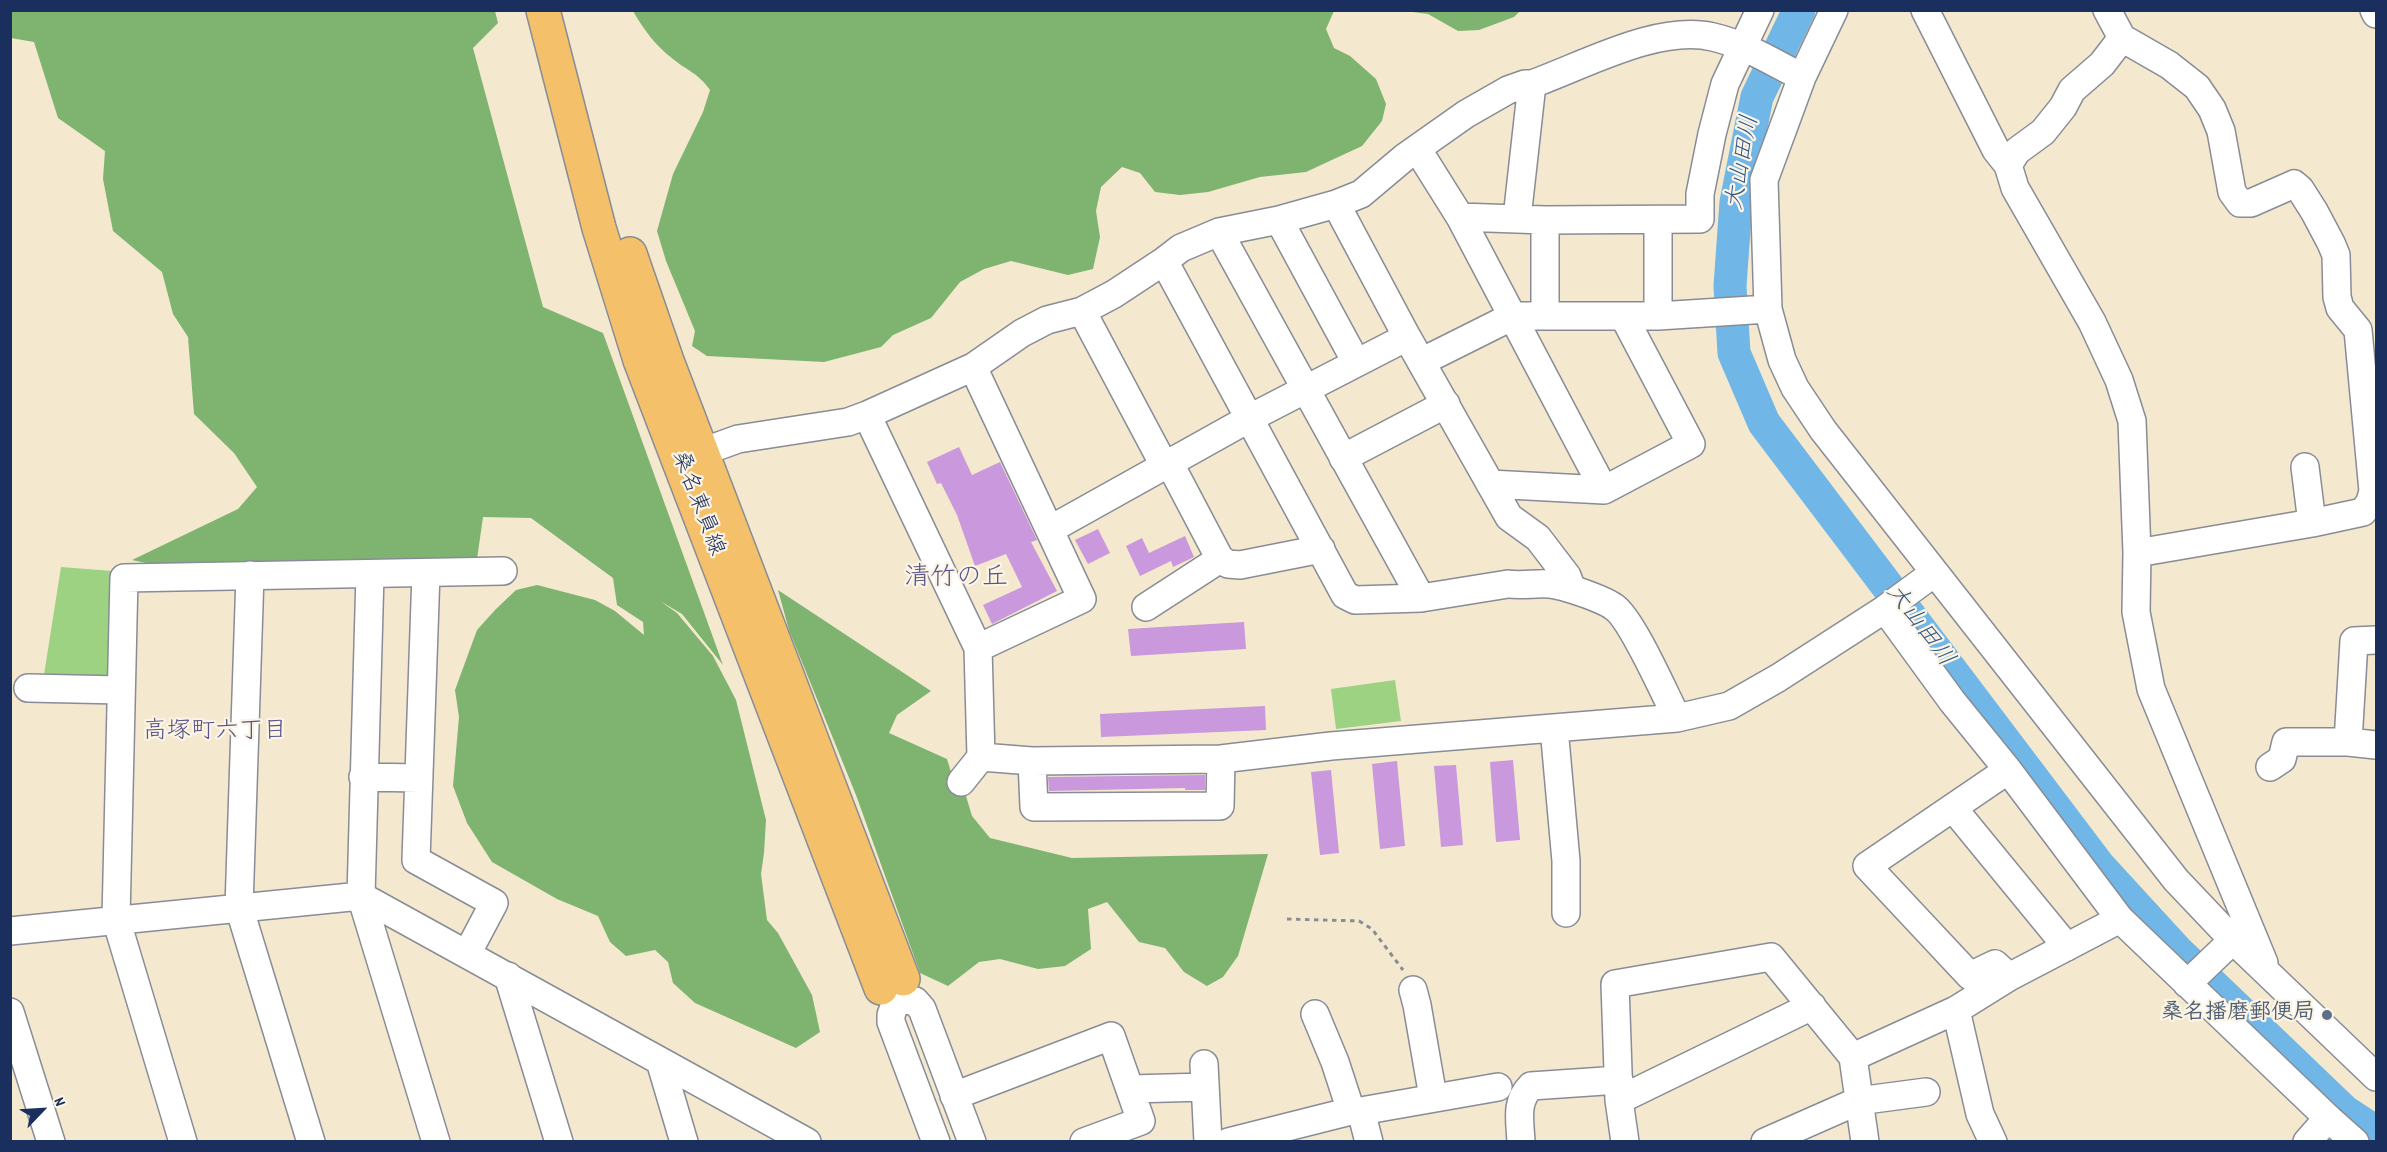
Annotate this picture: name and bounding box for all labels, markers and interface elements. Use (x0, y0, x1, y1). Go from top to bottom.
water label: 大山田川 (1722, 113, 1768, 213)
street label: 桑名東員線 (664, 448, 728, 560)
district label: 清竹の丘 (904, 564, 1008, 596)
water label: 大山田川 (1878, 580, 1958, 674)
district label: 高塚町六丁目 (143, 720, 287, 748)
place label: 桑名播磨郵便局 (2161, 1002, 2315, 1028)
marker: 桑名播磨郵便局 (2320, 1008, 2334, 1022)
north arrow (12, 1080, 72, 1140)
text: N (47, 1094, 71, 1111)

